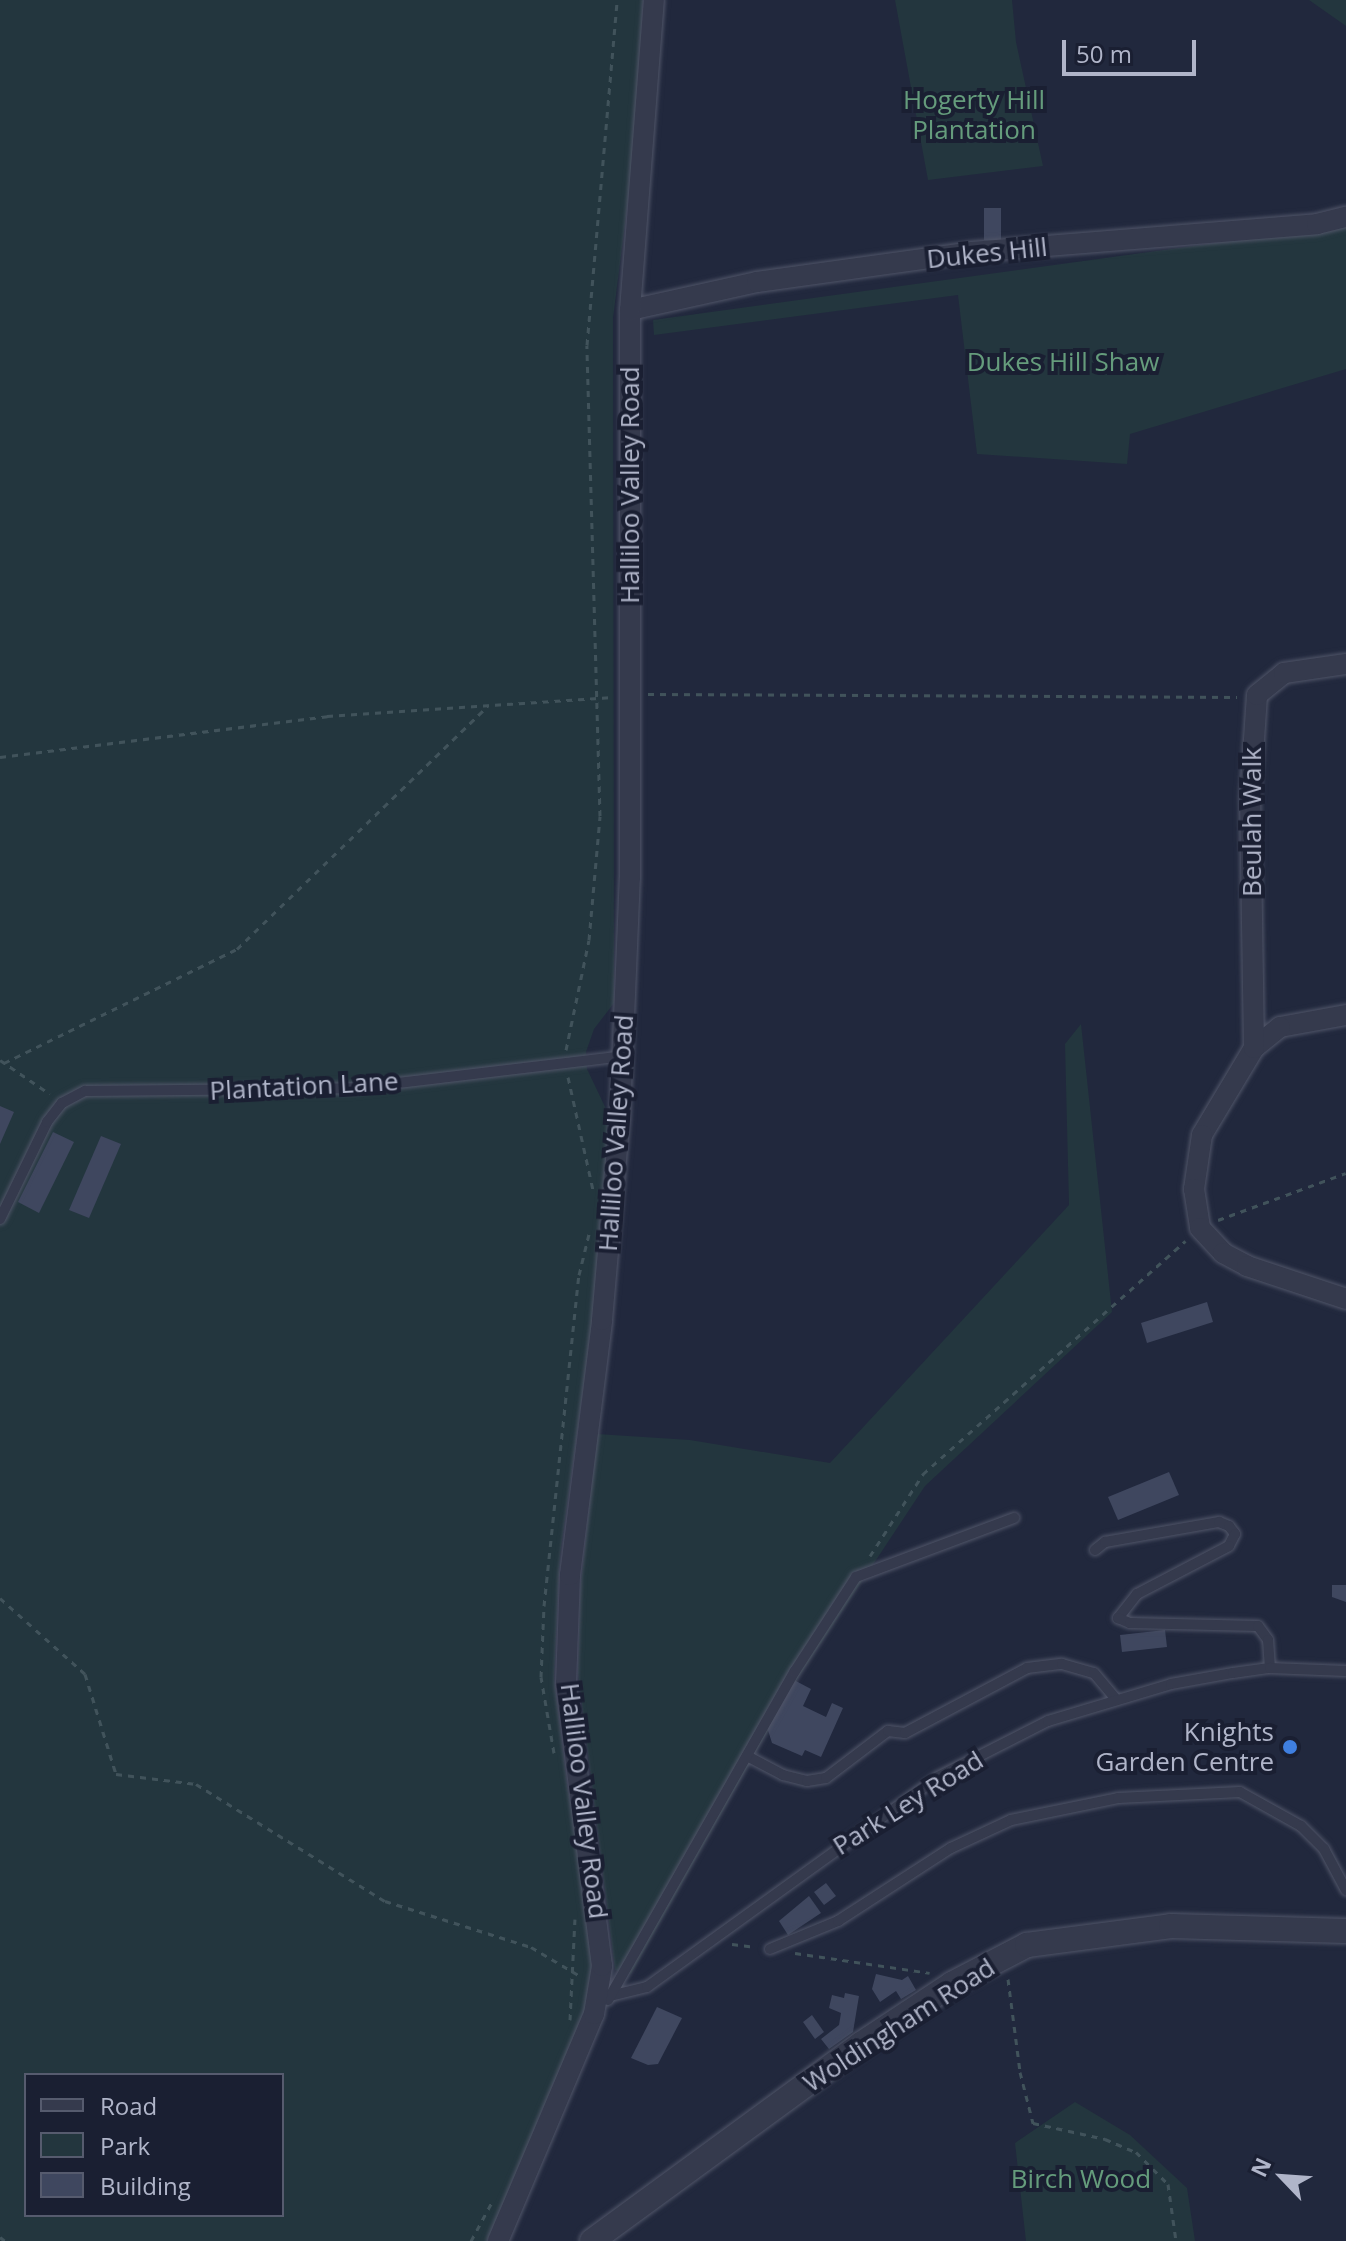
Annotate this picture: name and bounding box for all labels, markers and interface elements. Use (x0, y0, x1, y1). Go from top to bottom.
scale bar (1066, 24, 1200, 74)
text: 50 m (1076, 37, 1132, 70)
park label: Hogerty Hill Plantation (903, 84, 1045, 146)
street label: Dukes Hill (925, 231, 1049, 275)
park label: Dukes Hill Shaw (967, 346, 1159, 378)
street label: Halliloo Valley Road (614, 366, 646, 604)
street label: Beulah Walk (1236, 747, 1268, 897)
street label: Halliloo Valley Road (592, 1013, 640, 1253)
street label: Plantation Lane (209, 1065, 399, 1107)
street label: Halliloo Valley Road (554, 1681, 614, 1921)
place label: Knights Garden Centre (1095, 1716, 1274, 1778)
marker: Knights Garden Centre (1281, 1738, 1299, 1756)
street label: Park Ley Road (827, 1744, 989, 1862)
street label: Woldingham Road (797, 1951, 1001, 2099)
legend (24, 2073, 284, 2217)
text: Road (100, 2089, 157, 2122)
text: Park (100, 2129, 150, 2162)
north arrow (1242, 2137, 1322, 2217)
text: N (1243, 2152, 1278, 2181)
park label: Birch Wood (1011, 2163, 1151, 2195)
text: Building (100, 2169, 191, 2202)

